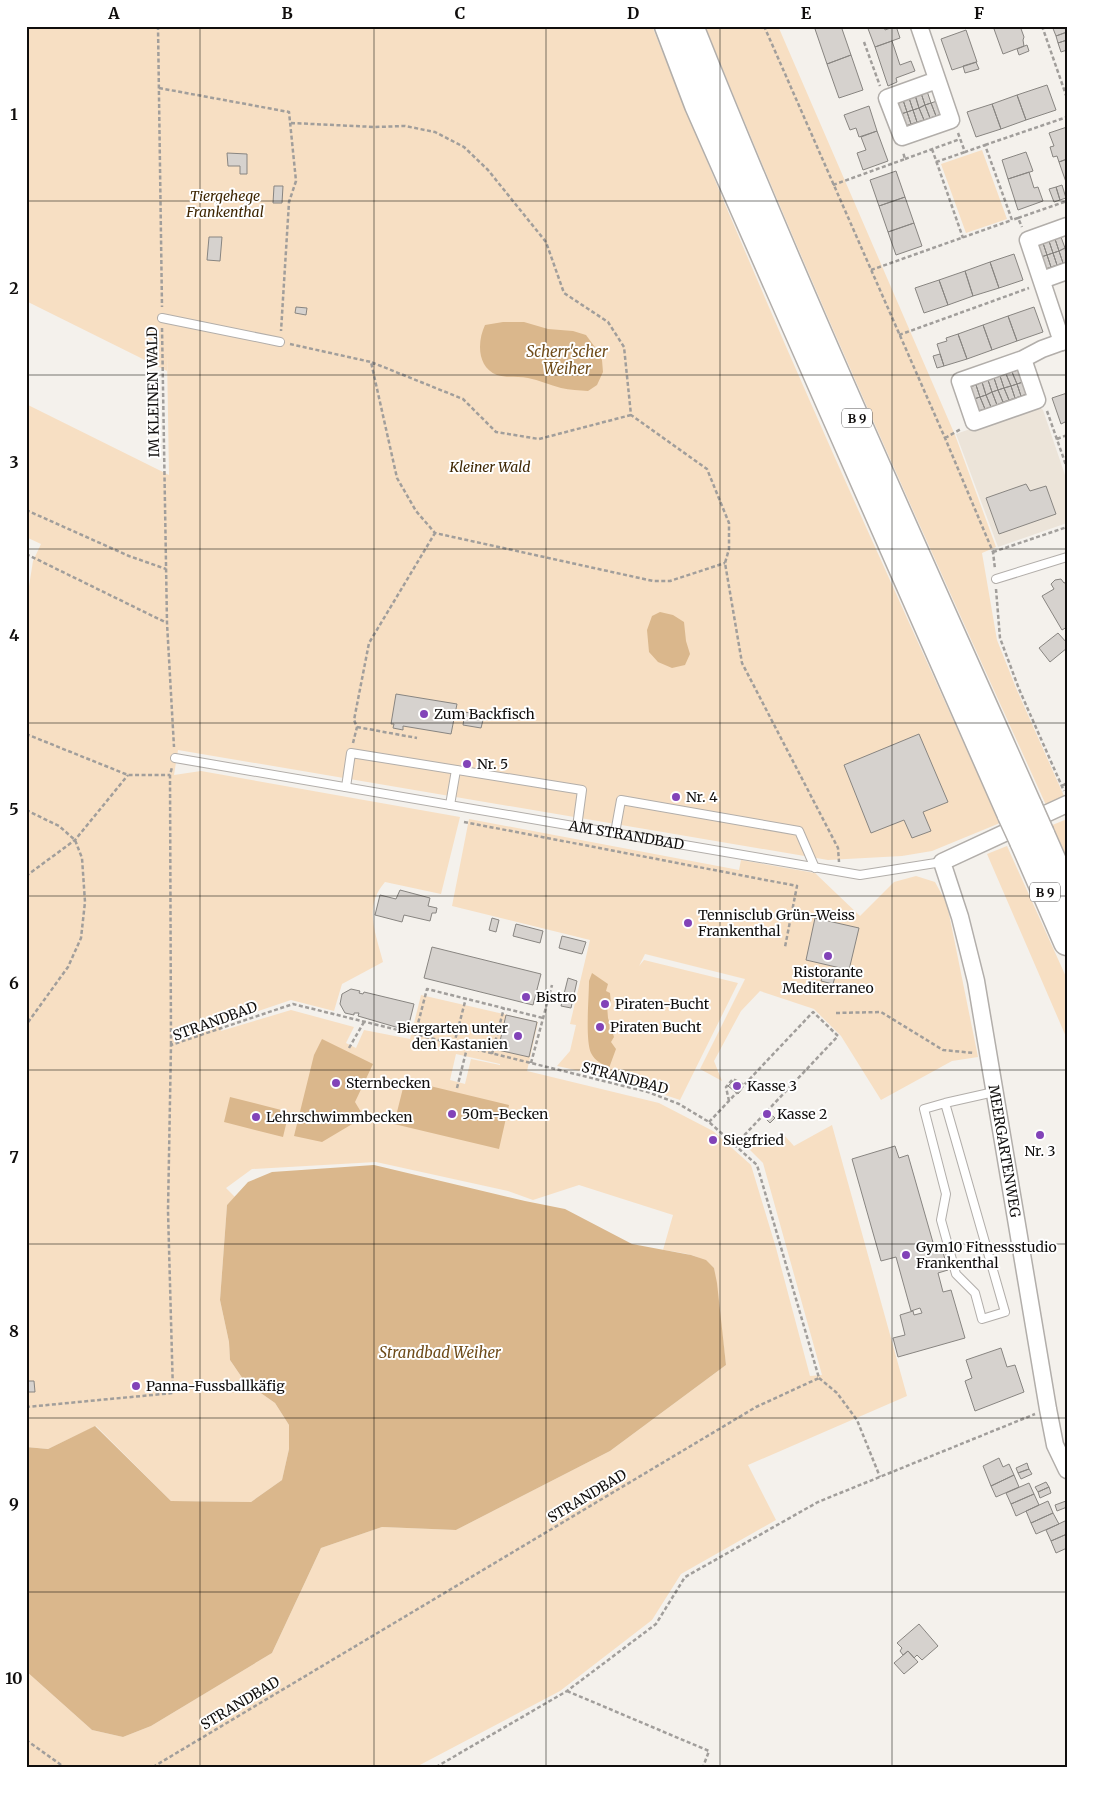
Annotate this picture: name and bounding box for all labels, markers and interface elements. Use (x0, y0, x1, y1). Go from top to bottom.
text: A (107, 3, 120, 23)
text: B (281, 3, 293, 23)
text: C (455, 3, 465, 23)
text: D (627, 3, 639, 23)
text: E (801, 3, 812, 23)
text: F (974, 3, 984, 23)
text: 1 (10, 104, 18, 124)
park label: Tiergehege Frankenthal (185, 187, 264, 221)
text: 2 (9, 278, 19, 298)
street label: IM KLEINEN WALD (143, 326, 163, 458)
water label: Scherr'scher Weiher (526, 342, 609, 378)
road number: B 9 (842, 408, 872, 428)
text: 3 (9, 452, 19, 472)
park label: Kleiner Wald (449, 458, 530, 476)
text: 4 (9, 625, 19, 645)
place label: Zum Backfisch (434, 705, 535, 723)
marker: Zum Backfisch (418, 708, 430, 720)
place label: Nr. 5 (477, 755, 508, 773)
marker: Nr. 5 (461, 758, 473, 770)
place label: Nr. 4 (686, 788, 718, 806)
marker: Nr. 4 (670, 791, 682, 803)
text: 5 (9, 799, 19, 819)
street label: AM STRANDBAD (567, 816, 686, 854)
road number: B 9 (1030, 882, 1060, 902)
place label: Tennisclub Grün-Weiss Frankenthal (698, 906, 855, 940)
marker: Tennisclub Grün-Weiss Frankenthal (682, 917, 694, 929)
marker: Ristorante Mediterraneo (822, 950, 834, 962)
place label: Ristorante Mediterraneo (782, 963, 874, 997)
text: 6 (9, 973, 19, 993)
place label: Bistro (536, 988, 576, 1006)
marker: Bistro (520, 991, 532, 1003)
place label: Piraten-Bucht (615, 995, 710, 1013)
street label: STRANDBAD (170, 997, 260, 1045)
marker: Piraten-Bucht (599, 998, 611, 1010)
place label: Piraten Bucht (610, 1018, 702, 1036)
place label: Biergarten unter den Kastanien (397, 1019, 508, 1053)
marker: Piraten Bucht (594, 1021, 606, 1033)
marker: Biergarten unter den Kastanien (512, 1030, 524, 1042)
street label: STRANDBAD (580, 1058, 671, 1098)
place label: Sternbecken (346, 1074, 431, 1092)
marker: Sternbecken (330, 1077, 342, 1089)
place label: Kasse 3 (747, 1077, 797, 1095)
marker: Kasse 3 (731, 1080, 743, 1092)
street label: MEERGARTENWEG (985, 1083, 1025, 1219)
place label: 50m-Becken (462, 1105, 548, 1123)
place label: Kasse 2 (777, 1105, 827, 1123)
place label: Lehrschwimmbecken (266, 1108, 413, 1126)
marker: 50m-Becken (446, 1108, 458, 1120)
marker: Kasse 2 (761, 1108, 773, 1120)
marker: Lehrschwimmbecken (250, 1111, 262, 1123)
marker: Nr. 3 (1034, 1129, 1046, 1141)
place label: Siegfried (723, 1131, 784, 1149)
marker: Siegfried (707, 1134, 719, 1146)
place label: Nr. 3 (1025, 1142, 1055, 1160)
text: 7 (9, 1147, 19, 1167)
place label: Gym10 Fitnessstudio Frankenthal (916, 1238, 1057, 1272)
marker: Gym10 Fitnessstudio Frankenthal (900, 1249, 912, 1261)
text: 8 (9, 1321, 19, 1341)
water label: Strandbad Weiher (379, 1343, 502, 1362)
place label: Panna-Fussballkäfig (146, 1377, 285, 1395)
marker: Panna-Fussballkäfig (130, 1380, 142, 1392)
street label: STRANDBAD (544, 1465, 630, 1527)
text: 9 (9, 1494, 19, 1514)
text: 10 (5, 1668, 23, 1688)
street label: STRANDBAD (197, 1672, 283, 1734)

